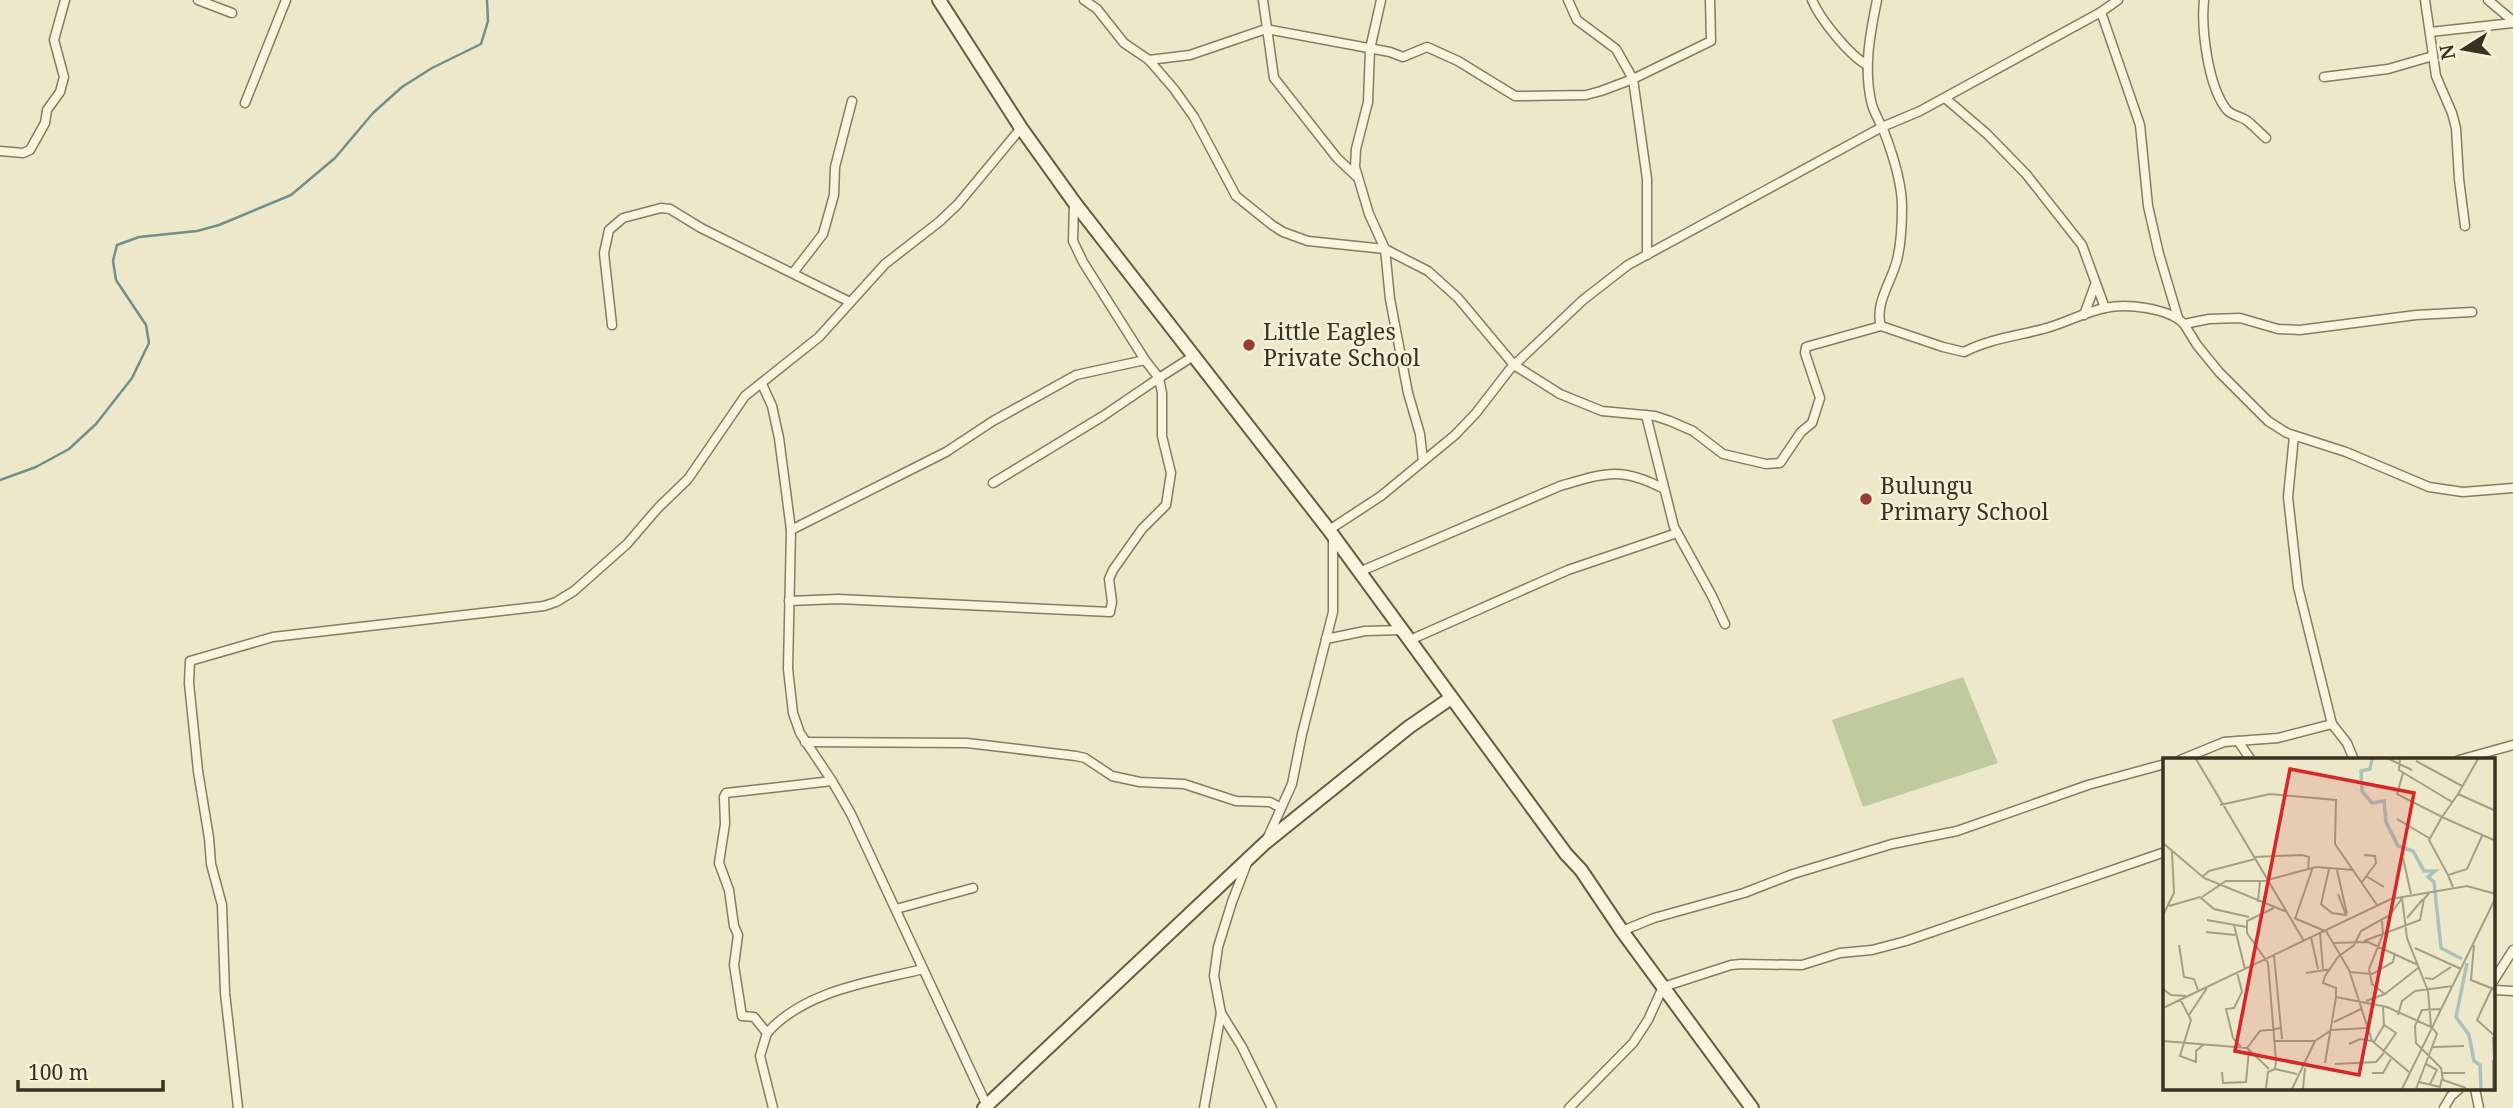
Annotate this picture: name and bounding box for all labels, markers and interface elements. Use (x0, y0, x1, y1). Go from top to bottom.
north arrow (2429, 14, 2499, 84)
text: N (2433, 42, 2462, 62)
place label: Little Eagles Private School (1263, 315, 1420, 373)
marker: Little Eagles Private School (1241, 337, 1257, 353)
place label: Bulungu Primary School (1880, 469, 2049, 527)
marker: Bulungu Primary School (1858, 491, 1874, 507)
inset map (2163, 758, 2496, 1090)
scale bar (18, 1048, 163, 1092)
text: 100 m (28, 1058, 89, 1086)

